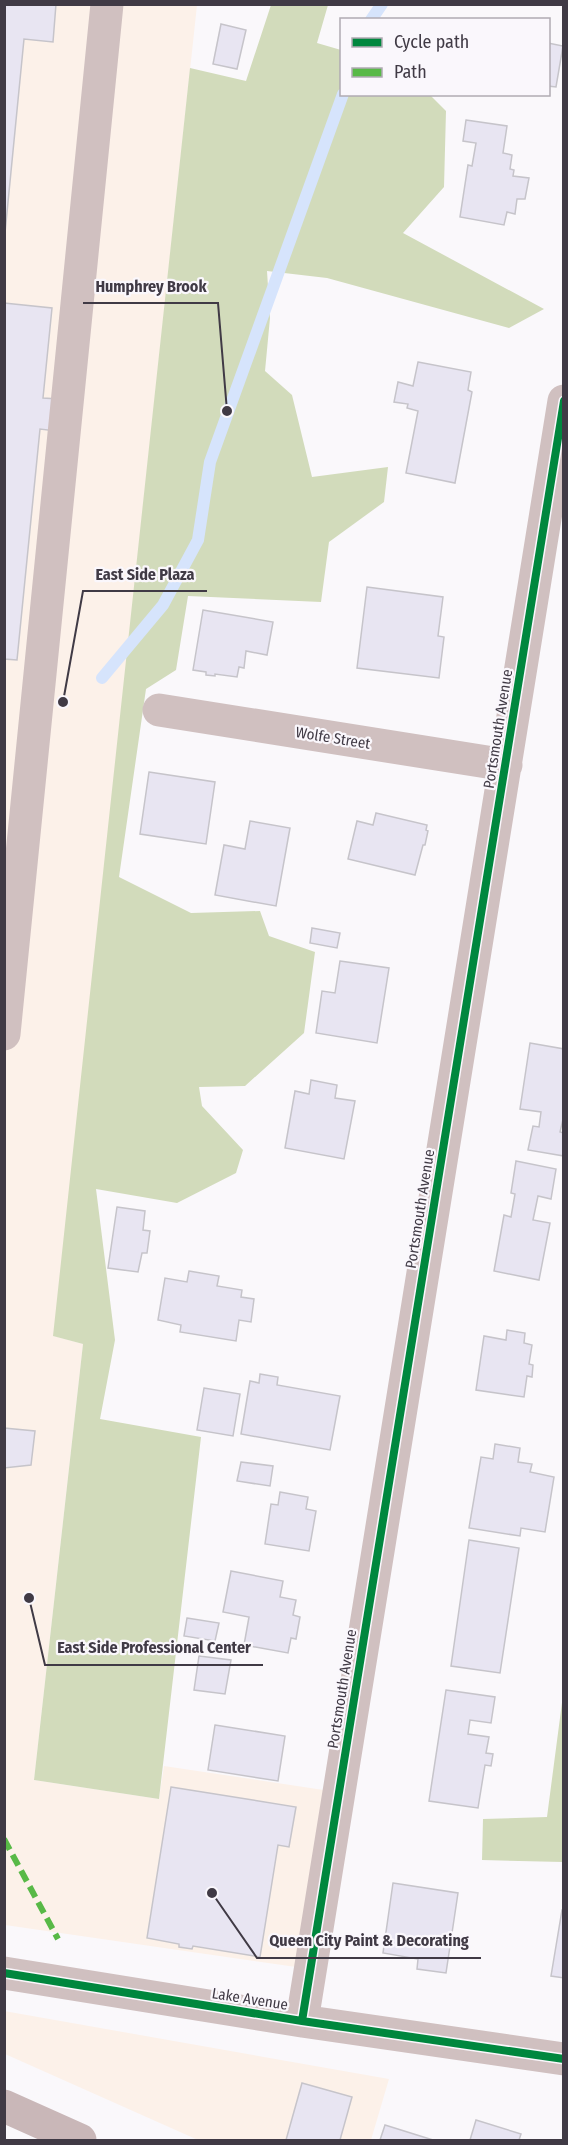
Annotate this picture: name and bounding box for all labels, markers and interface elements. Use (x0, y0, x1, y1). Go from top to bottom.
legend (340, 18, 550, 96)
text: Cycle path (394, 31, 469, 53)
text: Path (394, 61, 427, 83)
callout: Humphrey Brook (83, 269, 218, 303)
text: Humphrey Brook (95, 277, 207, 296)
callout: East Side Plaza (83, 557, 207, 591)
text: East Side Plaza (95, 565, 195, 584)
street label: Portsmouth Avenue (480, 668, 516, 790)
street label: Wolfe Street (294, 723, 372, 753)
street label: Portsmouth Avenue (402, 1148, 438, 1270)
street label: Portsmouth Avenue (324, 1628, 360, 1750)
callout: East Side Professional Center (45, 1631, 263, 1665)
text: East Side Professional Center (57, 1638, 251, 1657)
callout: Queen City Paint & Decorating (257, 1924, 481, 1958)
text: Queen City Paint & Decorating (269, 1931, 469, 1950)
street label: Lake Avenue (211, 1984, 289, 2014)

